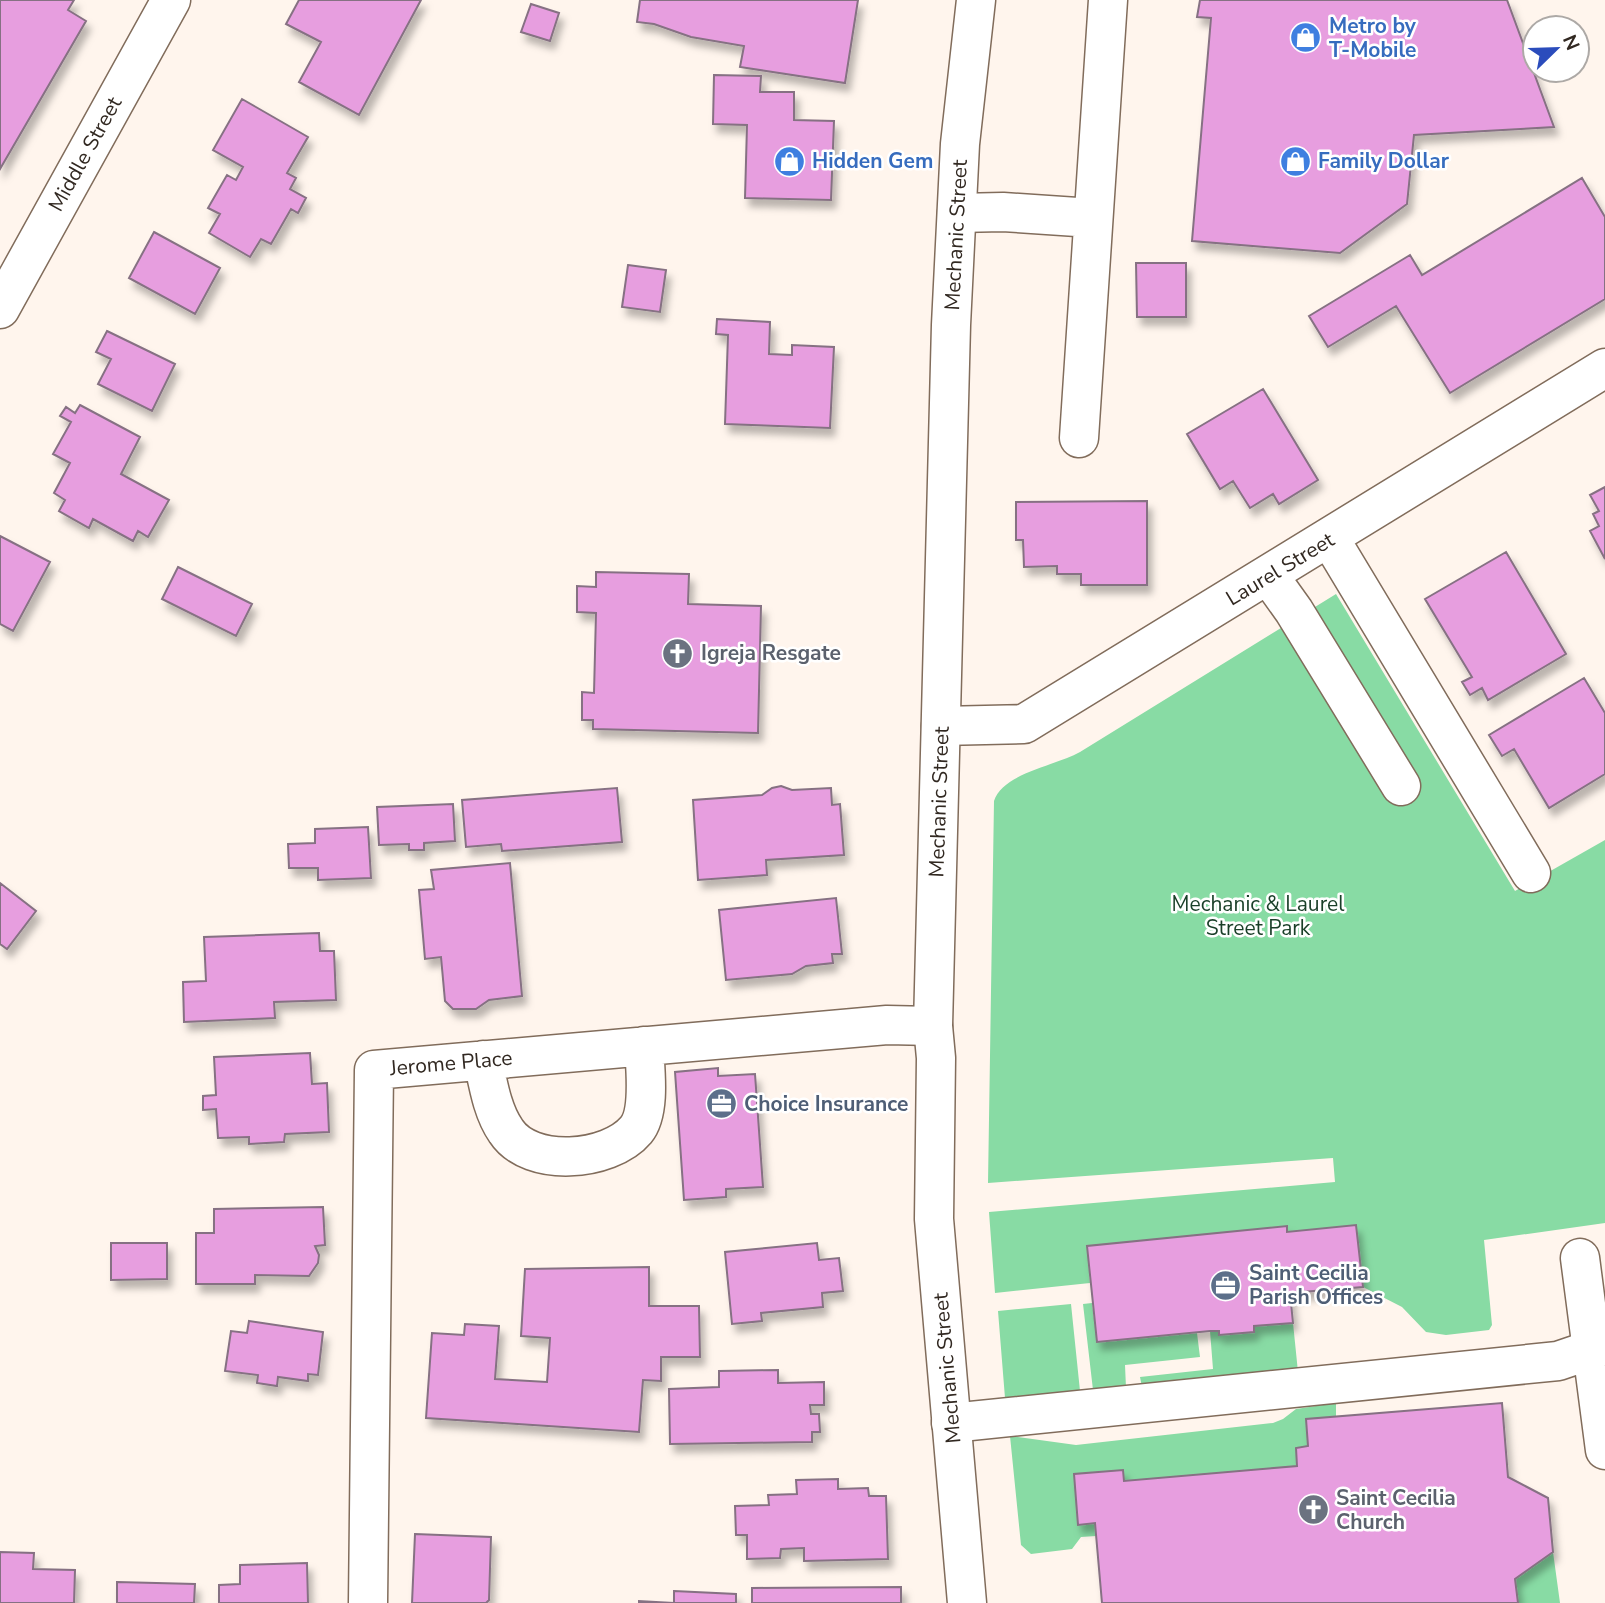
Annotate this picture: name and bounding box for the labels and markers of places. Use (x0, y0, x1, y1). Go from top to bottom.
place label: Metro by T-Mobile (1329, 12, 1417, 64)
shop icon: Metro by T-Mobile (1289, 21, 1323, 55)
shop icon: Hidden Gem (772, 144, 806, 178)
shop icon: Family Dollar (1278, 144, 1312, 178)
place label: Hidden Gem (812, 147, 933, 175)
place label: Family Dollar (1318, 147, 1450, 175)
church icon: Igreja Resgate (661, 636, 695, 670)
place label: Igreja Resgate (701, 639, 841, 667)
office icon: Choice Insurance (704, 1087, 738, 1121)
place label: Choice Insurance (744, 1090, 908, 1118)
place label: Saint Cecilia Parish Offices (1249, 1259, 1383, 1311)
office icon: Saint Cecilia Parish Offices (1209, 1268, 1243, 1302)
place label: Saint Cecilia Church (1336, 1484, 1456, 1536)
church icon: Saint Cecilia Church (1296, 1493, 1330, 1527)

